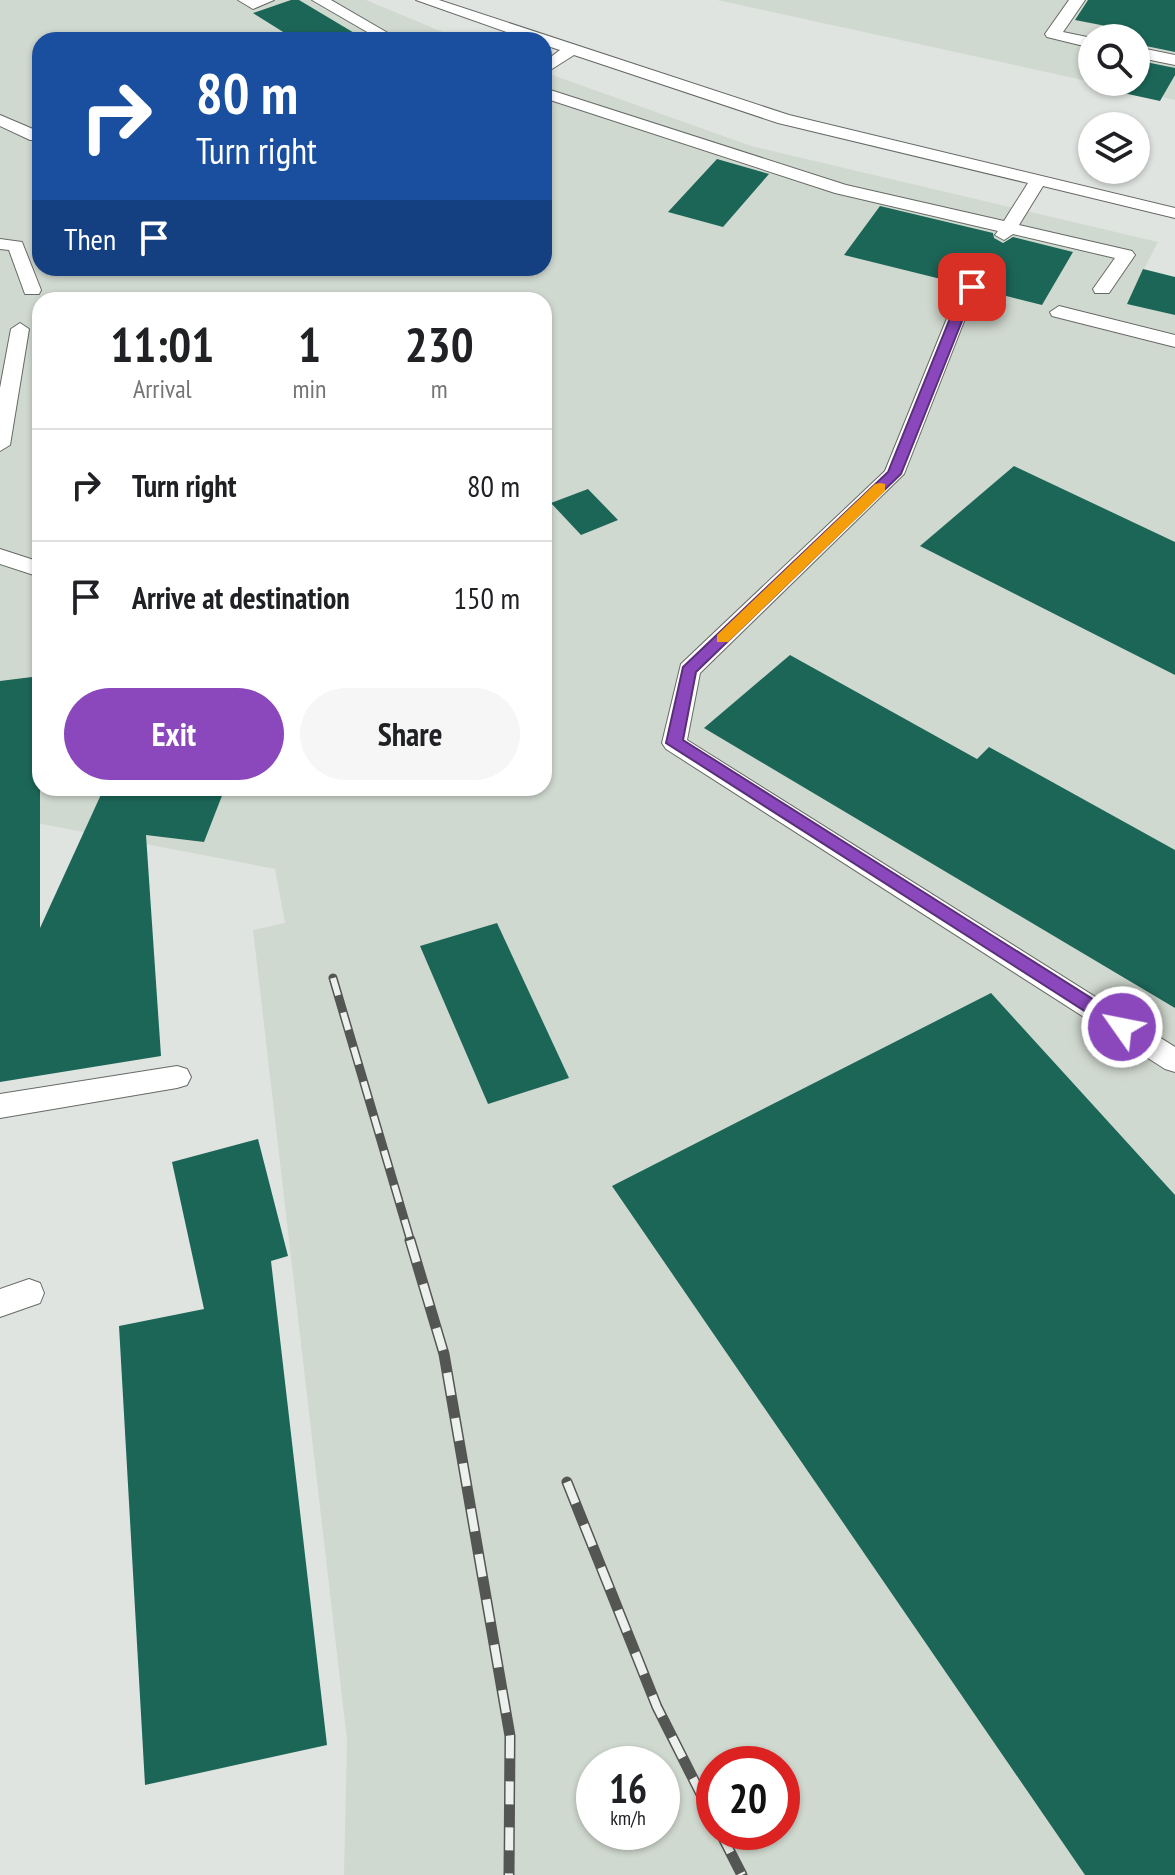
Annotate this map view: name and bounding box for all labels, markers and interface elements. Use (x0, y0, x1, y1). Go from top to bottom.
map controls (1078, 24, 1150, 184)
button: search (1078, 24, 1150, 96)
text: 80 m (196, 57, 298, 129)
icon: right (64, 64, 168, 168)
button: layers (1078, 112, 1150, 184)
text: Turn right (196, 127, 317, 174)
icon: arrive (132, 216, 176, 260)
text: Then (64, 219, 116, 258)
pin (938, 253, 1006, 321)
icon: arrive (950, 265, 994, 309)
text: 11:01 (110, 313, 214, 375)
text: 1 (298, 313, 321, 375)
text: 230 (405, 313, 474, 375)
text: Arrival (133, 372, 192, 405)
text: min (292, 372, 326, 405)
text: m (431, 372, 448, 405)
icon: right (64, 463, 108, 507)
text: Turn right (132, 466, 236, 505)
text: 80 m (467, 466, 520, 505)
icon: arrive (64, 575, 108, 619)
text: Arrive at destination (132, 578, 350, 617)
text: 150 m (454, 578, 520, 617)
button: Exit (64, 688, 284, 780)
button: Share (300, 688, 520, 780)
position arrow (1080, 985, 1164, 1069)
speed limit sign: 20 (696, 1746, 800, 1850)
text: 16 (609, 1762, 647, 1814)
text: km/h (610, 1805, 646, 1831)

